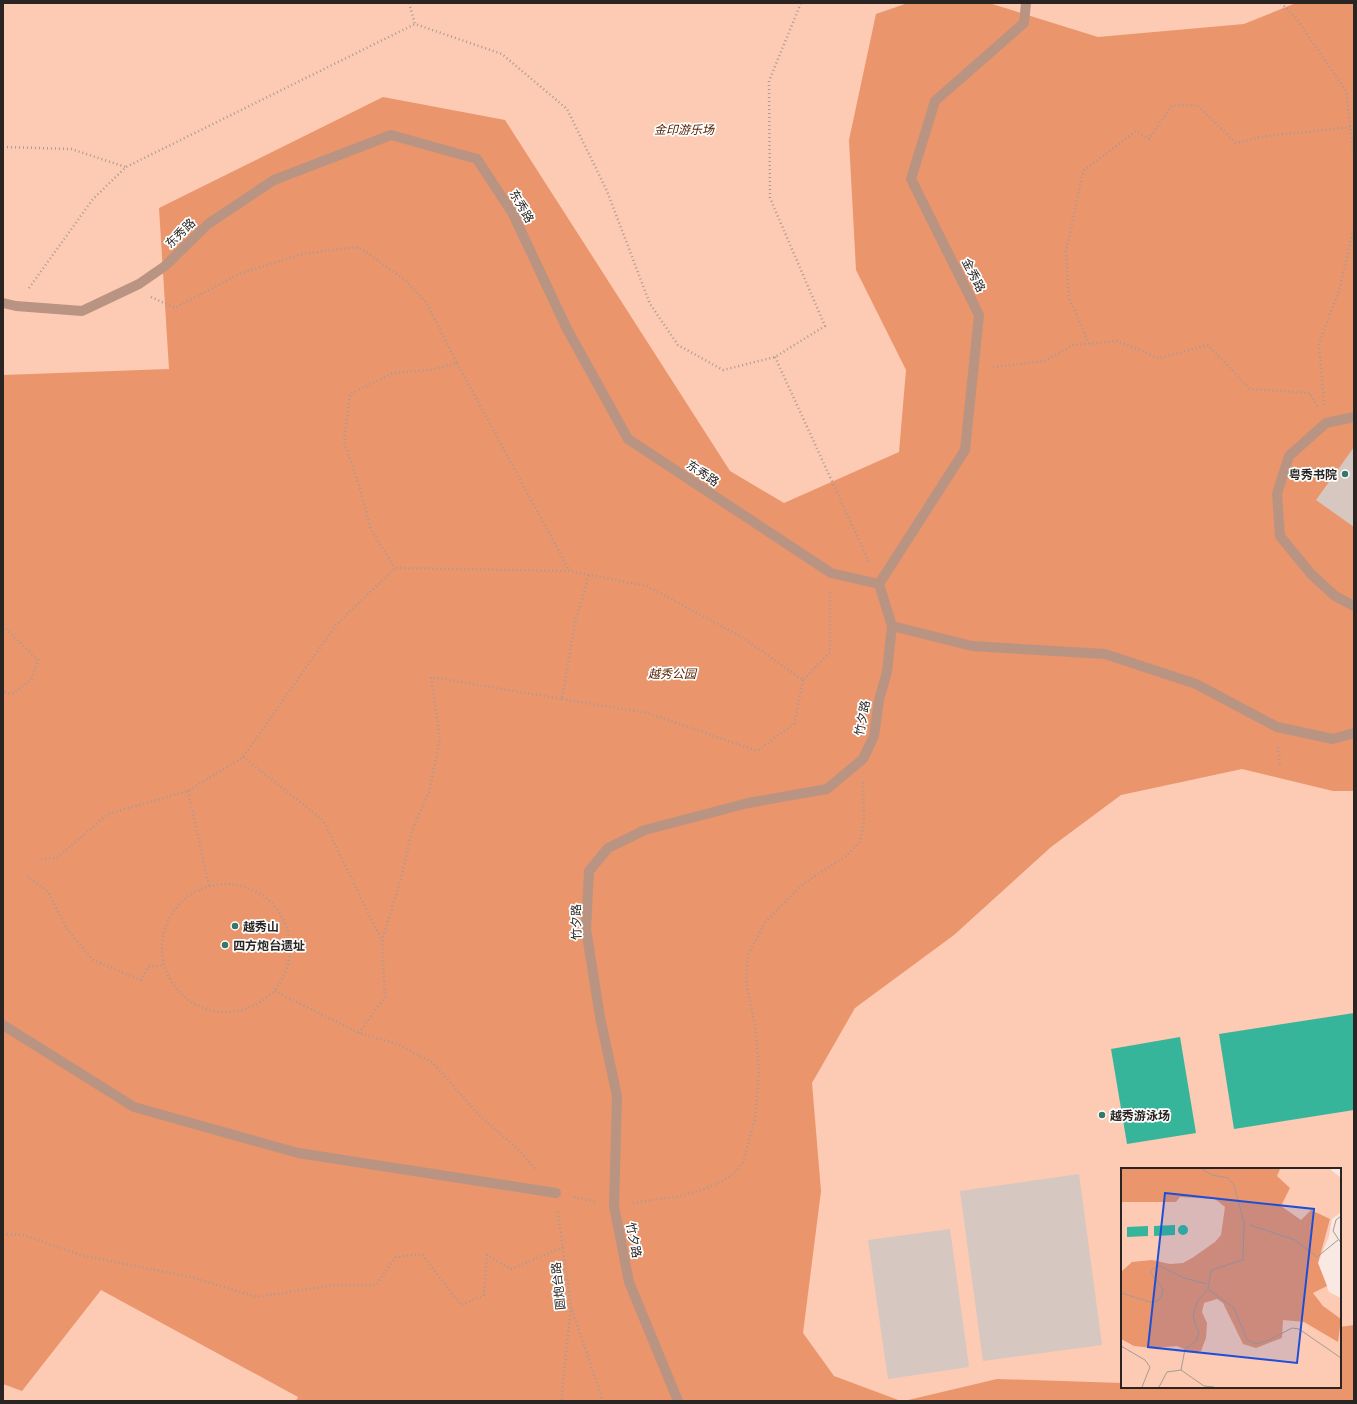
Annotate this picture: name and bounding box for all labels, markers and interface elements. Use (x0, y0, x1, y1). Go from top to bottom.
park label: 金印游乐场 (654, 122, 715, 137)
street label: 东秀路 (507, 187, 537, 225)
street label: 东秀路 (162, 215, 198, 251)
street label: 金秀路 (959, 256, 989, 294)
street label: 东秀路 (684, 457, 722, 489)
place label: 粤秀书院 (1289, 467, 1337, 482)
marker: 粤秀书院 (1340, 469, 1350, 479)
park label: 越秀公园 (648, 666, 698, 681)
street label: 竹夕路 (851, 699, 873, 737)
street label: 竹夕路 (568, 904, 584, 940)
place label: 越秀山 (243, 919, 279, 934)
marker: 越秀山 (230, 921, 240, 931)
place label: 四方炮台遗址 (233, 938, 305, 953)
marker: 四方炮台遗址 (220, 940, 230, 950)
place label: 越秀游泳场 (1110, 1108, 1170, 1123)
marker: 越秀游泳场 (1097, 1110, 1107, 1120)
inset map (1121, 1168, 1341, 1388)
street label: 竹夕路 (623, 1221, 645, 1259)
street label: 圆炮台路 (548, 1261, 568, 1311)

